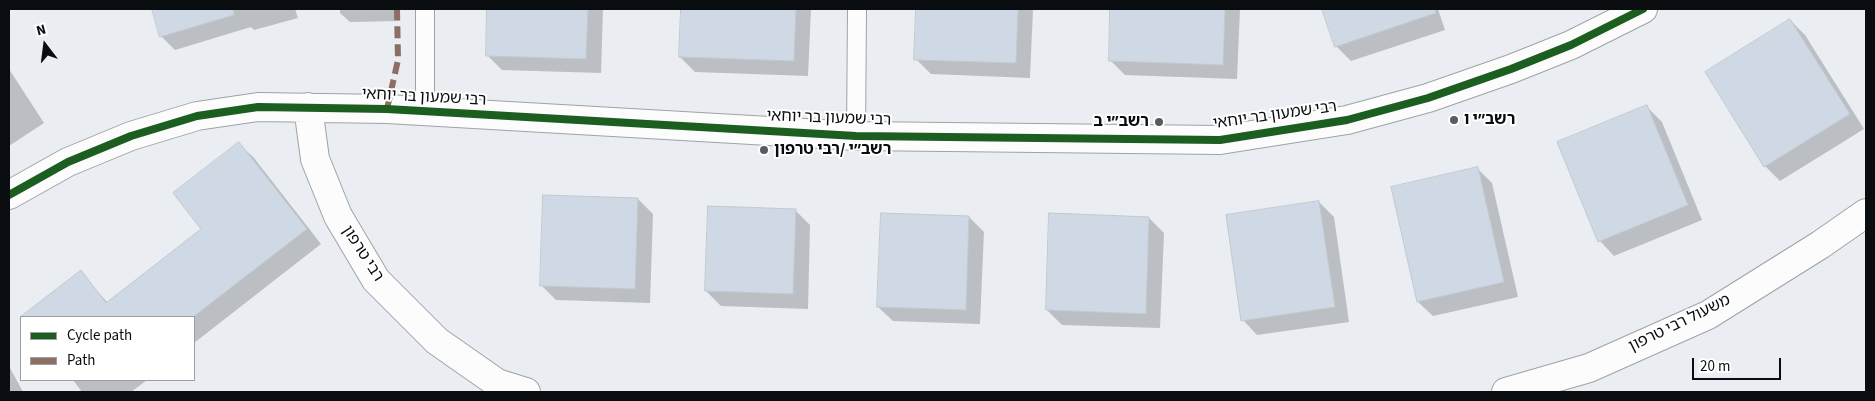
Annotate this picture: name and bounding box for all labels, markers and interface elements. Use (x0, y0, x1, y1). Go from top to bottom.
north arrow (20, 20, 70, 70)
text: N (34, 20, 48, 41)
street label: רבי שמעון בר יוחאי (361, 85, 487, 111)
street label: רבי שמעון בר יוחאי (1212, 98, 1338, 134)
street label: רבי שמעון בר יוחאי (766, 107, 892, 131)
place label: רשב״י ו (1464, 110, 1515, 130)
place label: רשב״י ב (1094, 112, 1149, 132)
marker: רשב״י ו (1448, 114, 1460, 126)
marker: רשב״י ב (1153, 116, 1165, 128)
place label: רשב״י /רבי טרפון (774, 140, 891, 160)
marker: רשב״י /רבי טרפון (758, 144, 770, 156)
street label: רבי טרפון (337, 223, 387, 285)
street label: משעול רבי טרפון (1626, 291, 1734, 357)
legend (20, 316, 195, 381)
text: Cycle path (67, 325, 132, 346)
scale bar (1695, 348, 1784, 380)
text: Path (67, 350, 95, 371)
text: 20 m (1700, 356, 1730, 377)

